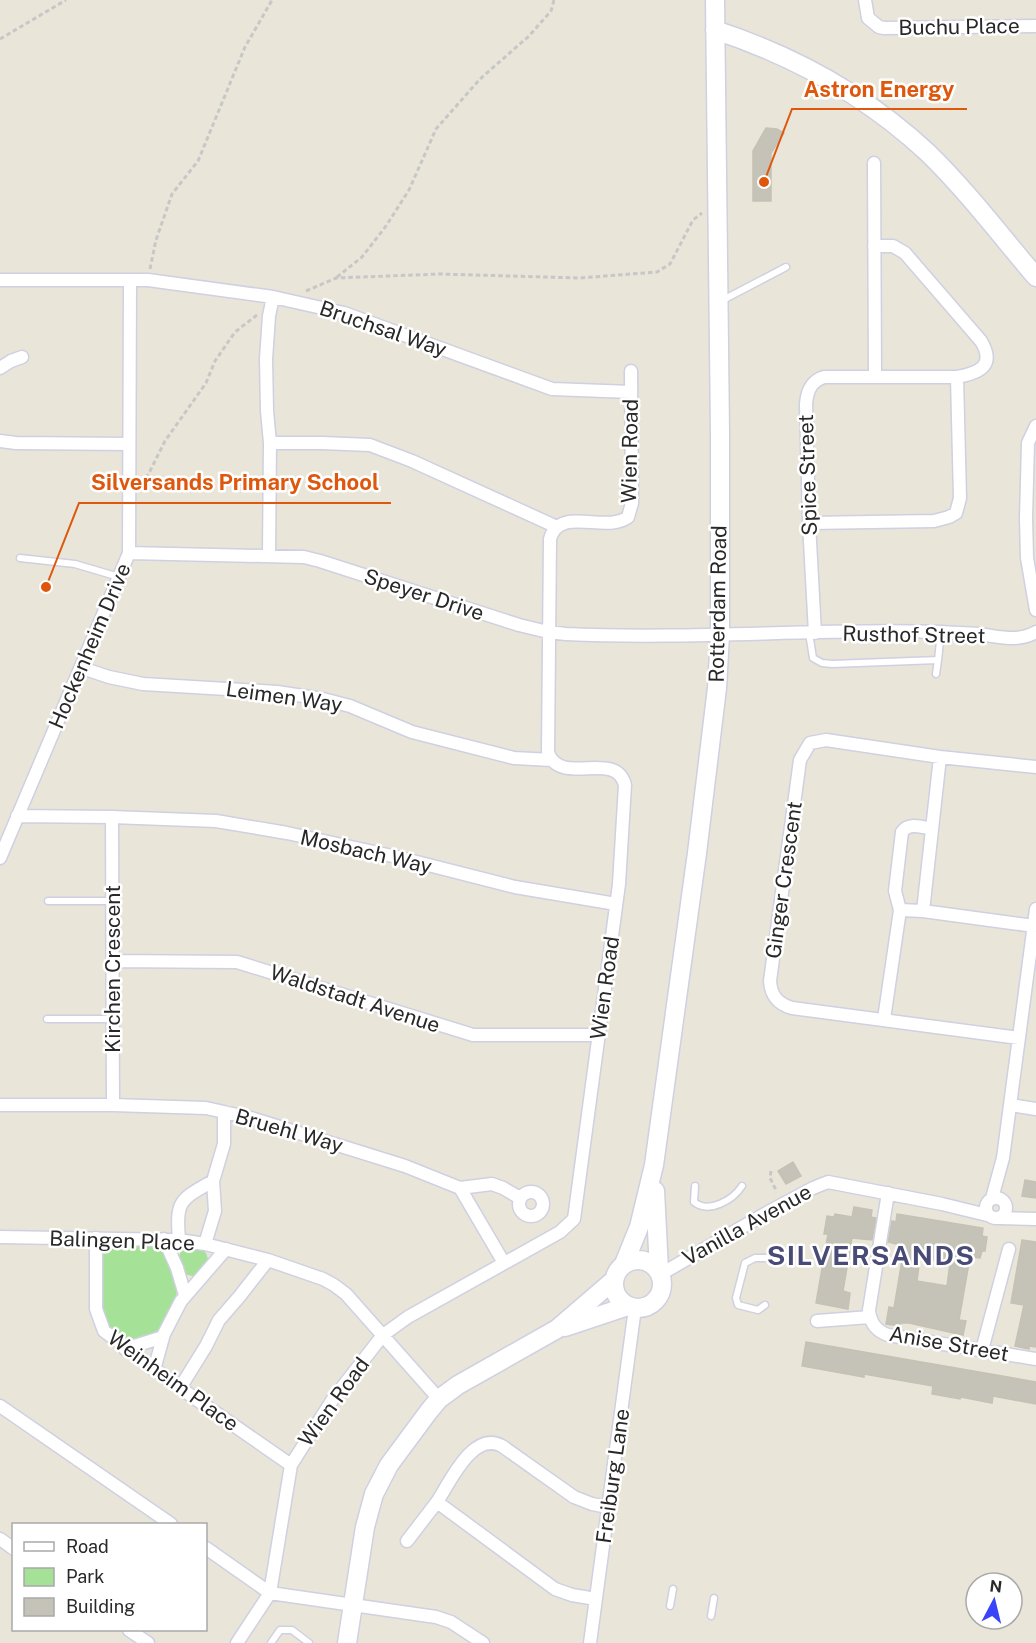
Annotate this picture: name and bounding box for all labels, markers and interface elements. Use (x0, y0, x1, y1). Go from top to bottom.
street label: Buchu Place (898, 13, 1020, 40)
callout: Astron Energy (792, 69, 967, 109)
text: Astron Energy (804, 76, 955, 102)
street label: Bruchsal Way (316, 295, 450, 362)
street label: Wien Road (616, 399, 643, 503)
street label: Spice Street (793, 414, 822, 536)
callout: Silversands Primary School (79, 463, 391, 503)
text: Silversands Primary School (91, 469, 379, 495)
street label: Rotterdam Road (704, 525, 731, 683)
street label: Hockenheim Drive (43, 559, 136, 732)
street label: Speyer Drive (361, 563, 487, 626)
street label: Rusthof Street (842, 621, 986, 648)
street label: Leimen Way (224, 676, 344, 717)
street label: Ginger Crescent (760, 800, 807, 960)
street label: Mosbach Way (298, 824, 434, 879)
street label: Kirchen Crescent (100, 885, 125, 1053)
street label: Wien Road (585, 935, 624, 1041)
street label: Waldstadt Avenue (267, 959, 443, 1038)
street label: Bruehl Way (232, 1103, 346, 1158)
street label: Vanilla Avenue (678, 1179, 816, 1270)
street label: Balingen Place (49, 1225, 195, 1256)
district label: SILVERSANDS (767, 1239, 975, 1271)
street label: Anise Street (887, 1321, 1011, 1366)
street label: Weinheim Place (103, 1325, 244, 1436)
street label: Wien Road (293, 1352, 374, 1451)
street label: Freiburg Lane (591, 1407, 634, 1545)
legend (12, 1523, 207, 1631)
text: Road (66, 1536, 109, 1557)
text: Park (66, 1566, 104, 1587)
north arrow (964, 1571, 1024, 1631)
text: N (988, 1576, 1003, 1597)
text: Building (66, 1596, 135, 1617)

